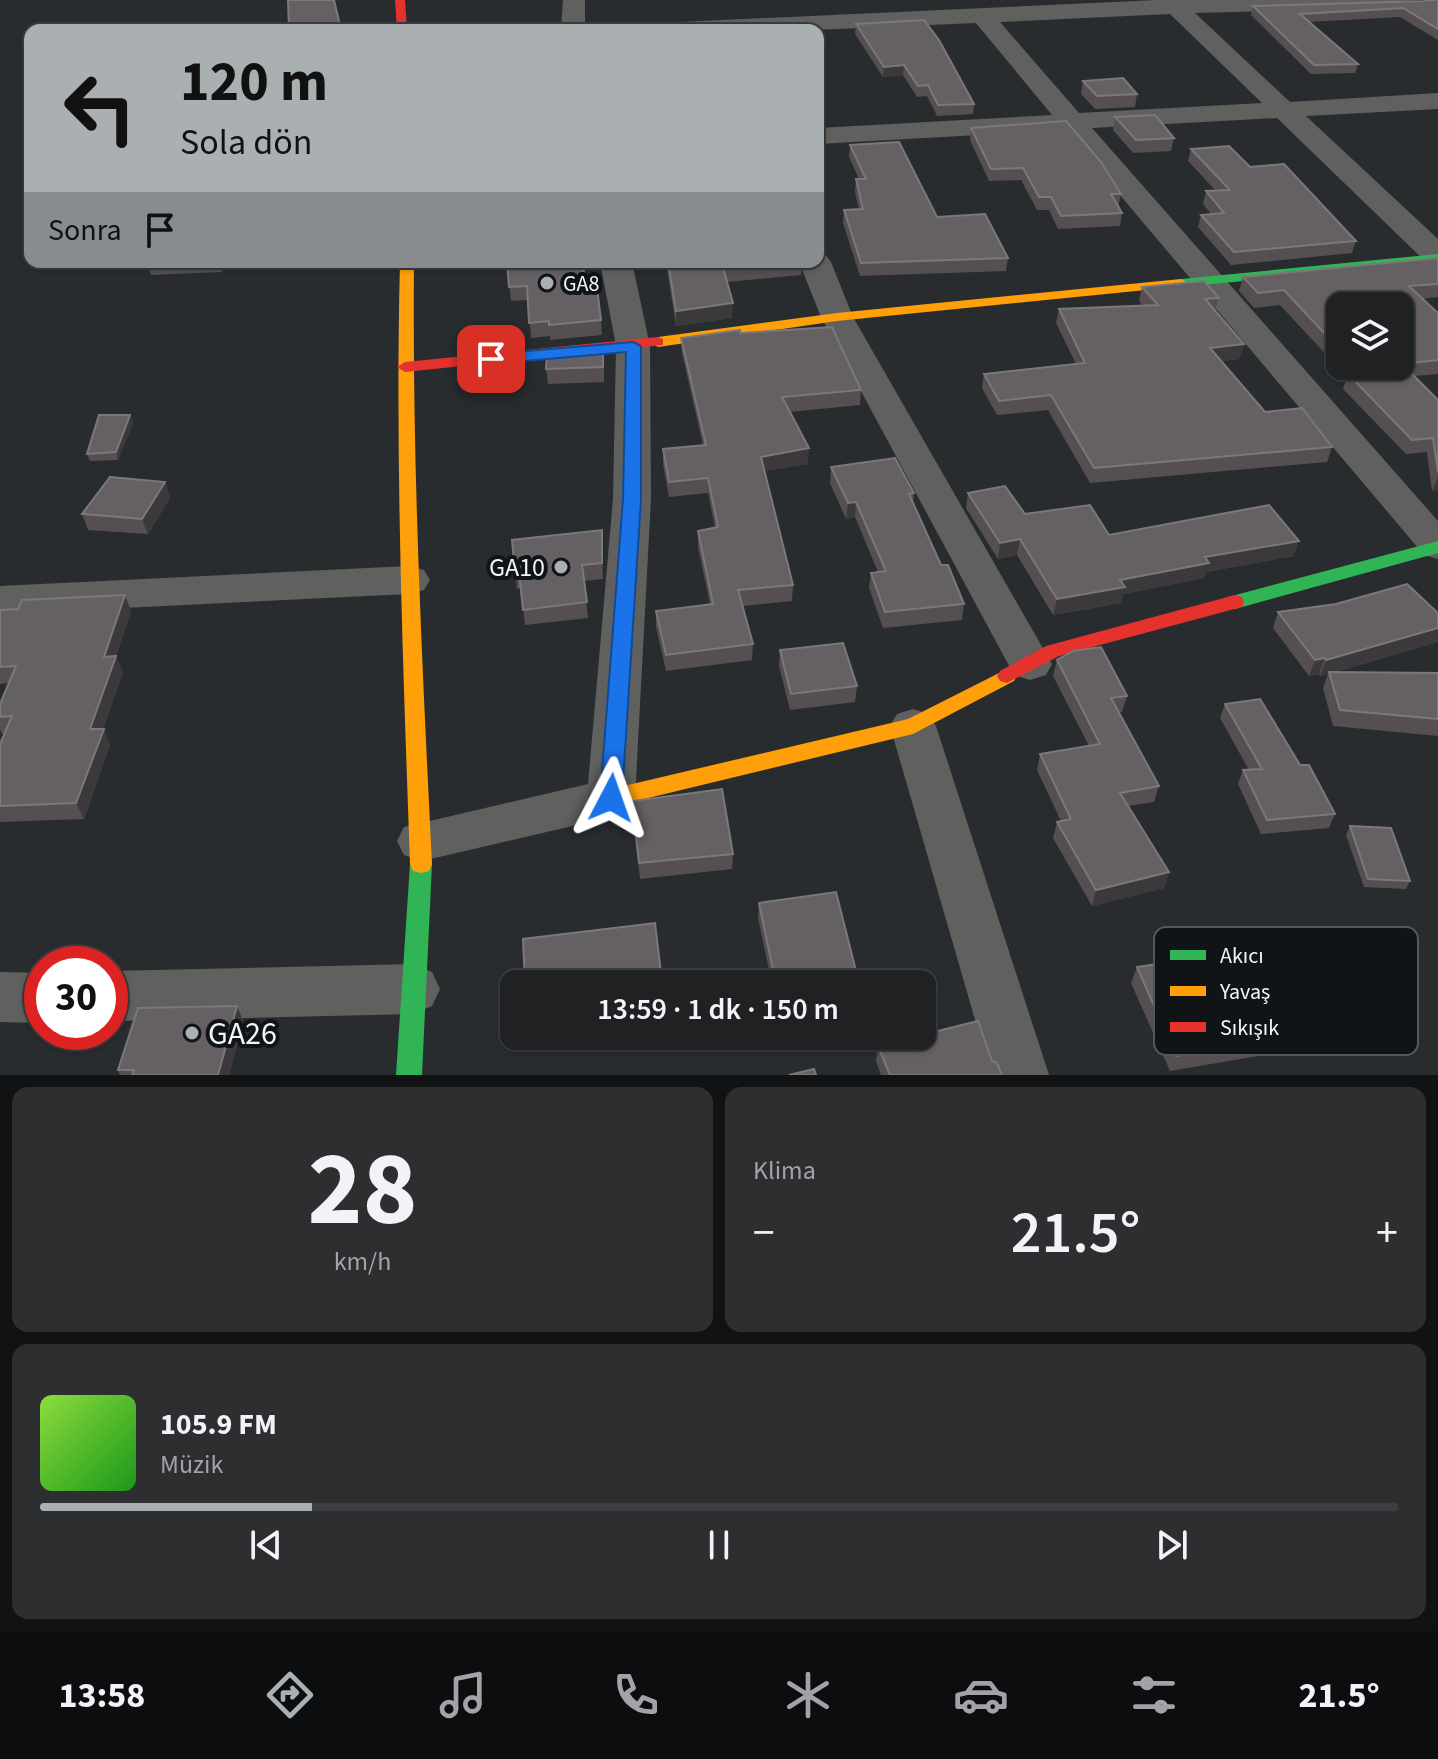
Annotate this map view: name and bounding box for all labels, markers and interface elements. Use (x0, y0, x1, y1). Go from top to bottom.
text: 120 m (180, 43, 328, 122)
icon: left (48, 56, 152, 160)
text: Sola dön (180, 117, 312, 168)
icon: arrive (138, 208, 182, 252)
text: Sonra (48, 209, 122, 252)
place label: GA8 (563, 268, 599, 300)
marker: GA8 (538, 274, 556, 292)
map controls (1326, 292, 1414, 380)
button: layers (1326, 292, 1414, 380)
pin (457, 325, 525, 393)
icon: arrive (469, 337, 513, 381)
place label: GA10 (489, 549, 545, 586)
marker: GA10 (552, 558, 570, 576)
position arrow (569, 756, 653, 840)
legend (1154, 927, 1418, 1055)
text: Akıcı (1220, 940, 1264, 972)
speed limit sign: 30 (24, 946, 128, 1050)
text: Yavaş (1219, 976, 1270, 1008)
text: 13:59 · 1 dk · 150 m (597, 988, 839, 1031)
place label: GA26 (208, 1011, 277, 1057)
text: Sıkışık (1220, 1012, 1279, 1044)
marker: GA26 (183, 1024, 201, 1042)
text: 28 (308, 1117, 417, 1265)
text: Klima (753, 1152, 816, 1189)
text: 21.5° (1011, 1191, 1140, 1276)
text: − (753, 1202, 775, 1265)
text: + (1376, 1202, 1398, 1265)
text: km/h (334, 1243, 391, 1280)
text: 105.9 FM (160, 1403, 277, 1446)
text: Müzik (160, 1446, 223, 1483)
icon: previous (244, 1523, 288, 1567)
icon: pause (697, 1523, 741, 1567)
icon: next (1150, 1523, 1194, 1567)
icon: directions (262, 1667, 318, 1723)
icon: music (435, 1667, 491, 1723)
icon: phone (608, 1667, 664, 1723)
icon: climate (780, 1667, 836, 1723)
icon: car (953, 1667, 1009, 1723)
icon: filters (1126, 1667, 1182, 1723)
text: 13:58 (58, 1670, 145, 1721)
text: 21.5° (1299, 1670, 1380, 1721)

